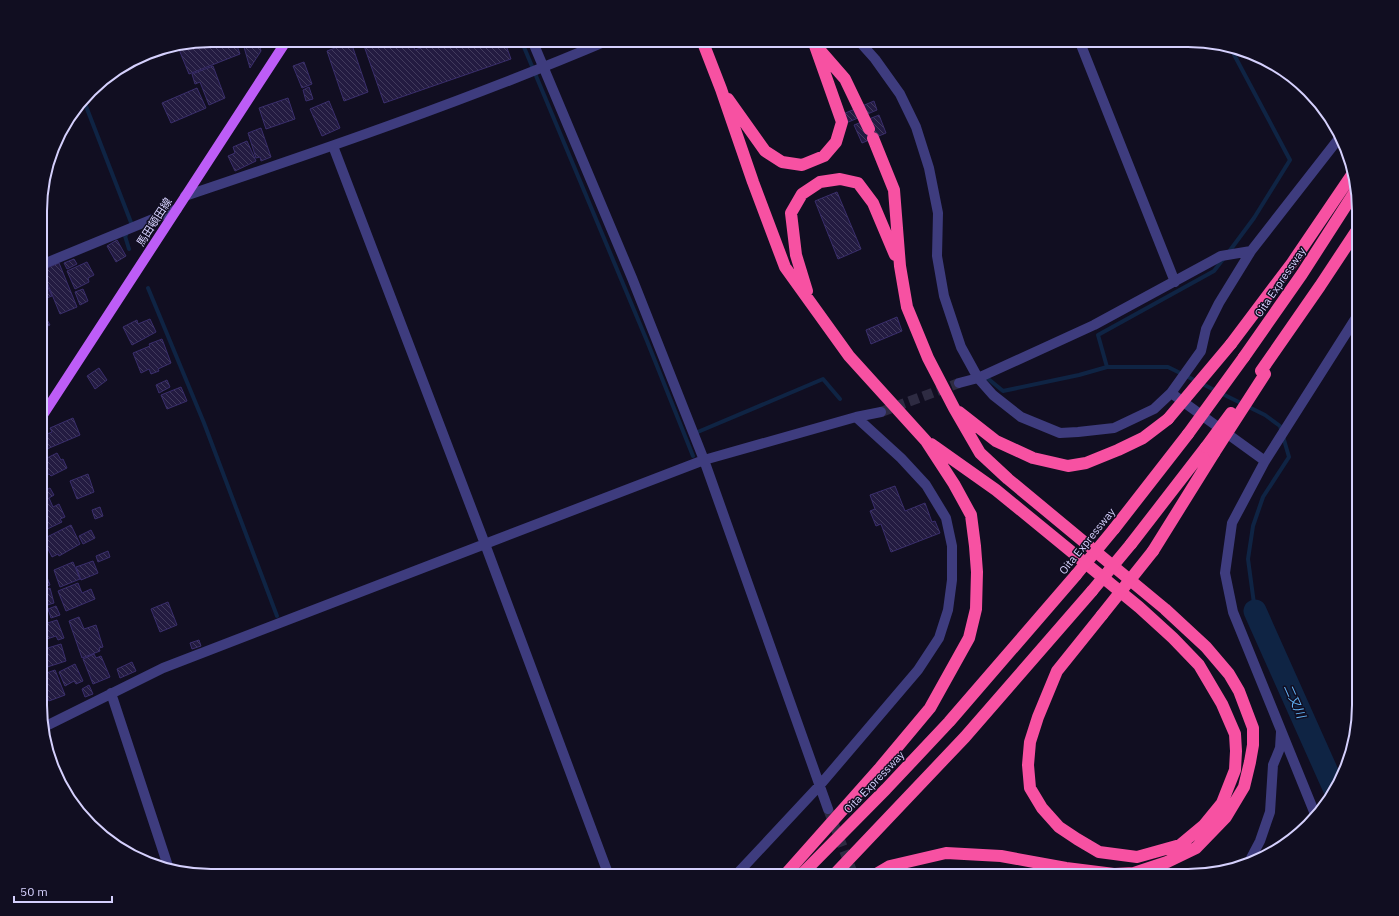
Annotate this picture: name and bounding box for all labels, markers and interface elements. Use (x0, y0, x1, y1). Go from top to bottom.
street label: 馬田頓田線 (133, 195, 175, 249)
street label: Oita Expressway (1251, 244, 1309, 320)
street label: Oita Expressway (1056, 505, 1118, 577)
water label: 二又川 (1281, 681, 1310, 722)
street label: Oita Expressway (841, 747, 908, 816)
scale bar (14, 878, 112, 904)
text: 50 m (20, 884, 48, 899)

